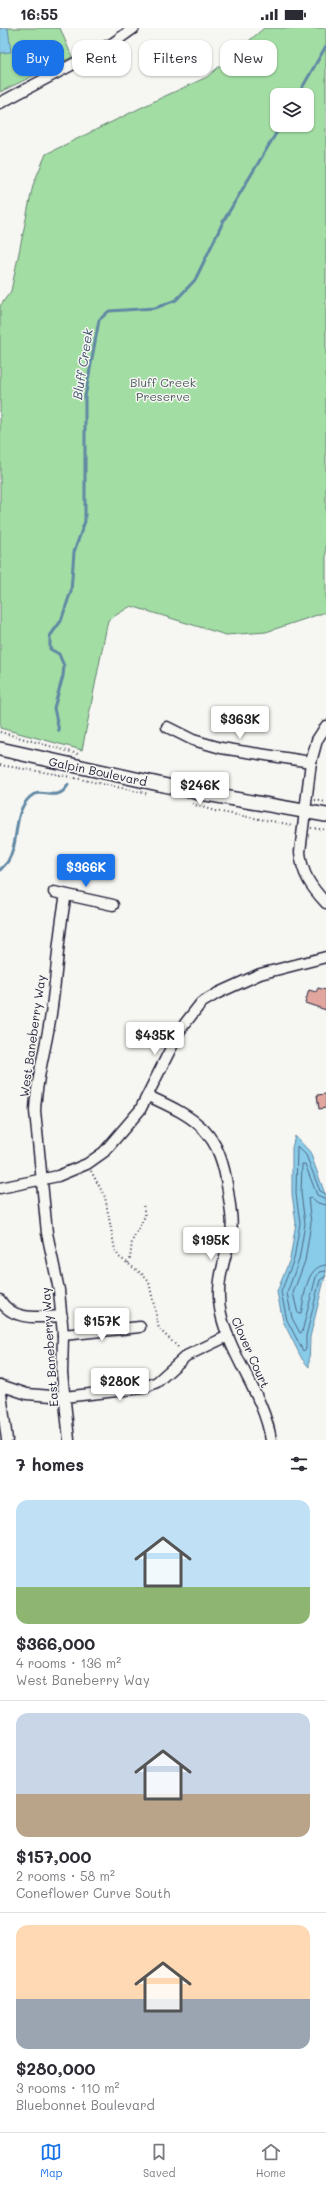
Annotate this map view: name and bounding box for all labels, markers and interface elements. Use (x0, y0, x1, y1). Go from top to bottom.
text: 16:55 (20, 4, 58, 24)
chip: Buy (12, 40, 64, 76)
chip: Rent (72, 40, 131, 76)
chip: Filters (139, 40, 212, 76)
chip: New (220, 40, 277, 76)
map controls (270, 88, 314, 132)
button: layers (270, 88, 314, 132)
water label: Bluff Creek (68, 326, 96, 401)
park label: Bluff Creek Preserve (130, 374, 196, 404)
pin: $363K (212, 706, 268, 740)
text: $363K (220, 710, 260, 727)
street label: Galpin Boulevard (47, 753, 149, 789)
pin: $246K (172, 772, 228, 806)
text: $246K (180, 776, 220, 793)
pin: $366K (58, 854, 114, 888)
text: $366K (66, 858, 106, 875)
street label: West Baneberry Way (15, 974, 49, 1098)
pin: $435K (127, 1022, 183, 1056)
text: $435K (135, 1026, 175, 1043)
pin: $195K (183, 1227, 239, 1261)
text: $195K (192, 1231, 230, 1248)
street label: East Baneberry Way (37, 1287, 61, 1407)
pin: $157K (74, 1308, 130, 1342)
text: $157K (83, 1312, 121, 1329)
street label: Clover Court (228, 1314, 274, 1390)
pin: $280K (92, 1368, 148, 1402)
text: $280K (100, 1372, 140, 1389)
text: 7 homes (16, 1453, 84, 1475)
icon: filters (288, 1453, 310, 1475)
icon: home (127, 1526, 199, 1598)
text: $366,000 (16, 1632, 95, 1654)
text: 4 rooms · 136 m² (16, 1654, 121, 1671)
text: West Baneberry Way (16, 1671, 150, 1688)
icon: home (127, 1739, 199, 1811)
text: $157,000 (16, 1845, 91, 1867)
text: 2 rooms · 58 m² (16, 1867, 115, 1884)
text: Coneflower Curve South (16, 1884, 170, 1901)
icon: home (127, 1951, 199, 2023)
text: $280,000 (16, 2057, 96, 2079)
text: 3 rooms · 110 m² (16, 2079, 119, 2096)
text: Bluebonnet Boulevard (16, 2096, 155, 2113)
tab: Map (40, 2141, 63, 2180)
tab: Saved (143, 2141, 176, 2180)
tab: Home (256, 2141, 286, 2180)

